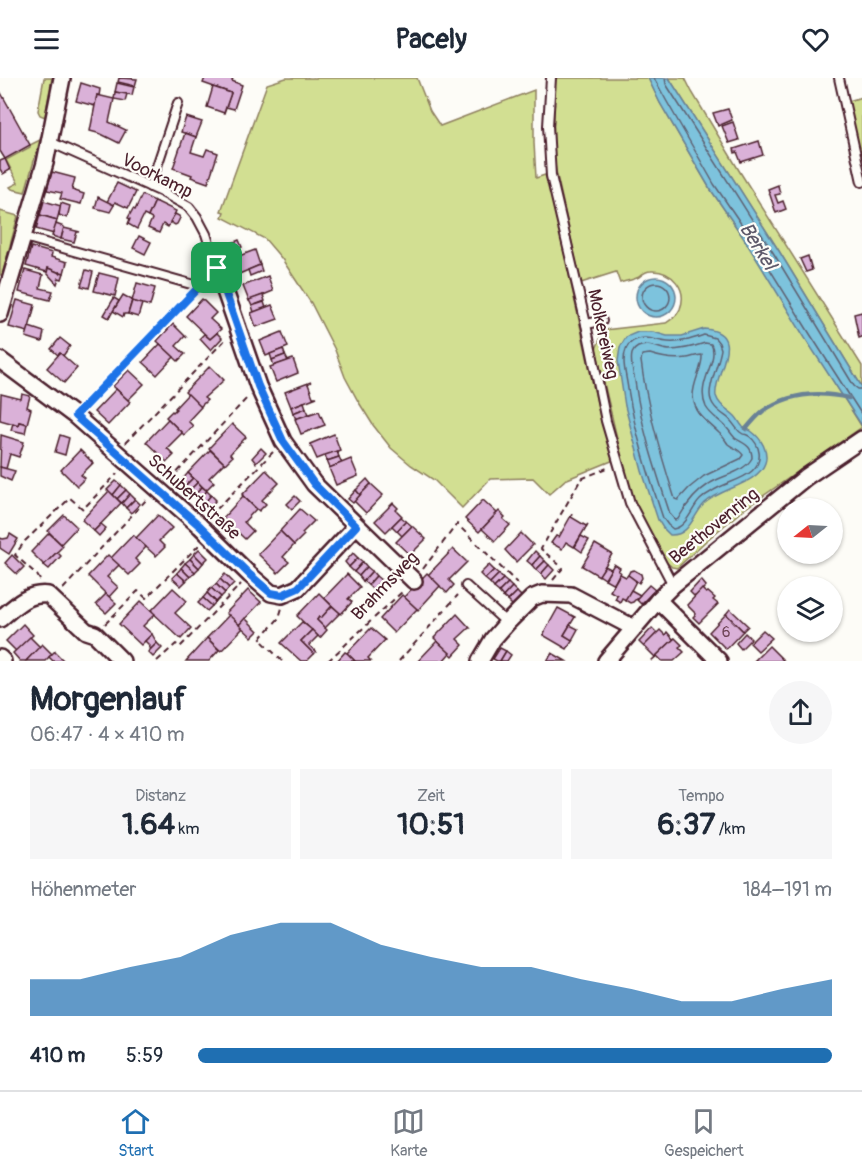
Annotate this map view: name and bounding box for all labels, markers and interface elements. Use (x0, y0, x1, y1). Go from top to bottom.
icon: menu (30, 23, 63, 56)
text: Pacely (395, 23, 467, 56)
icon: heart (799, 23, 832, 56)
street label: Voorkamp (118, 148, 196, 204)
water label: Berkel (734, 218, 783, 276)
pin (191, 242, 242, 293)
icon: arrive (200, 251, 233, 284)
street label: Molkereiweg (582, 287, 624, 381)
street label: Schubertstraße (143, 449, 245, 545)
street label: Beethovenring (664, 483, 764, 569)
north arrow (777, 498, 843, 564)
map controls (777, 498, 843, 642)
street label: Brahmsweg (346, 547, 424, 625)
button: layers (777, 576, 843, 642)
house number: 6 (722, 623, 730, 642)
text: Morgenlauf (30, 679, 187, 720)
button: share (769, 681, 832, 744)
text: 06:47 · 4 × 410 m (30, 722, 184, 747)
text: Distanz (135, 786, 186, 806)
text: Zeit (417, 786, 445, 806)
text: Tempo (678, 786, 724, 806)
text: 1.64 (122, 806, 175, 843)
text: 10:51 (397, 806, 465, 843)
text: 6:37 (657, 806, 715, 843)
text: km (175, 819, 199, 839)
text: /km (715, 819, 745, 839)
text: Höhenmeter (30, 877, 136, 902)
text: 184–191 m (743, 877, 832, 902)
text: 410 m (30, 1043, 85, 1068)
text: 5:59 (126, 1043, 163, 1068)
tab: Start (118, 1105, 154, 1161)
tab: Karte (390, 1105, 427, 1161)
tab: Gespeichert (664, 1105, 744, 1161)

